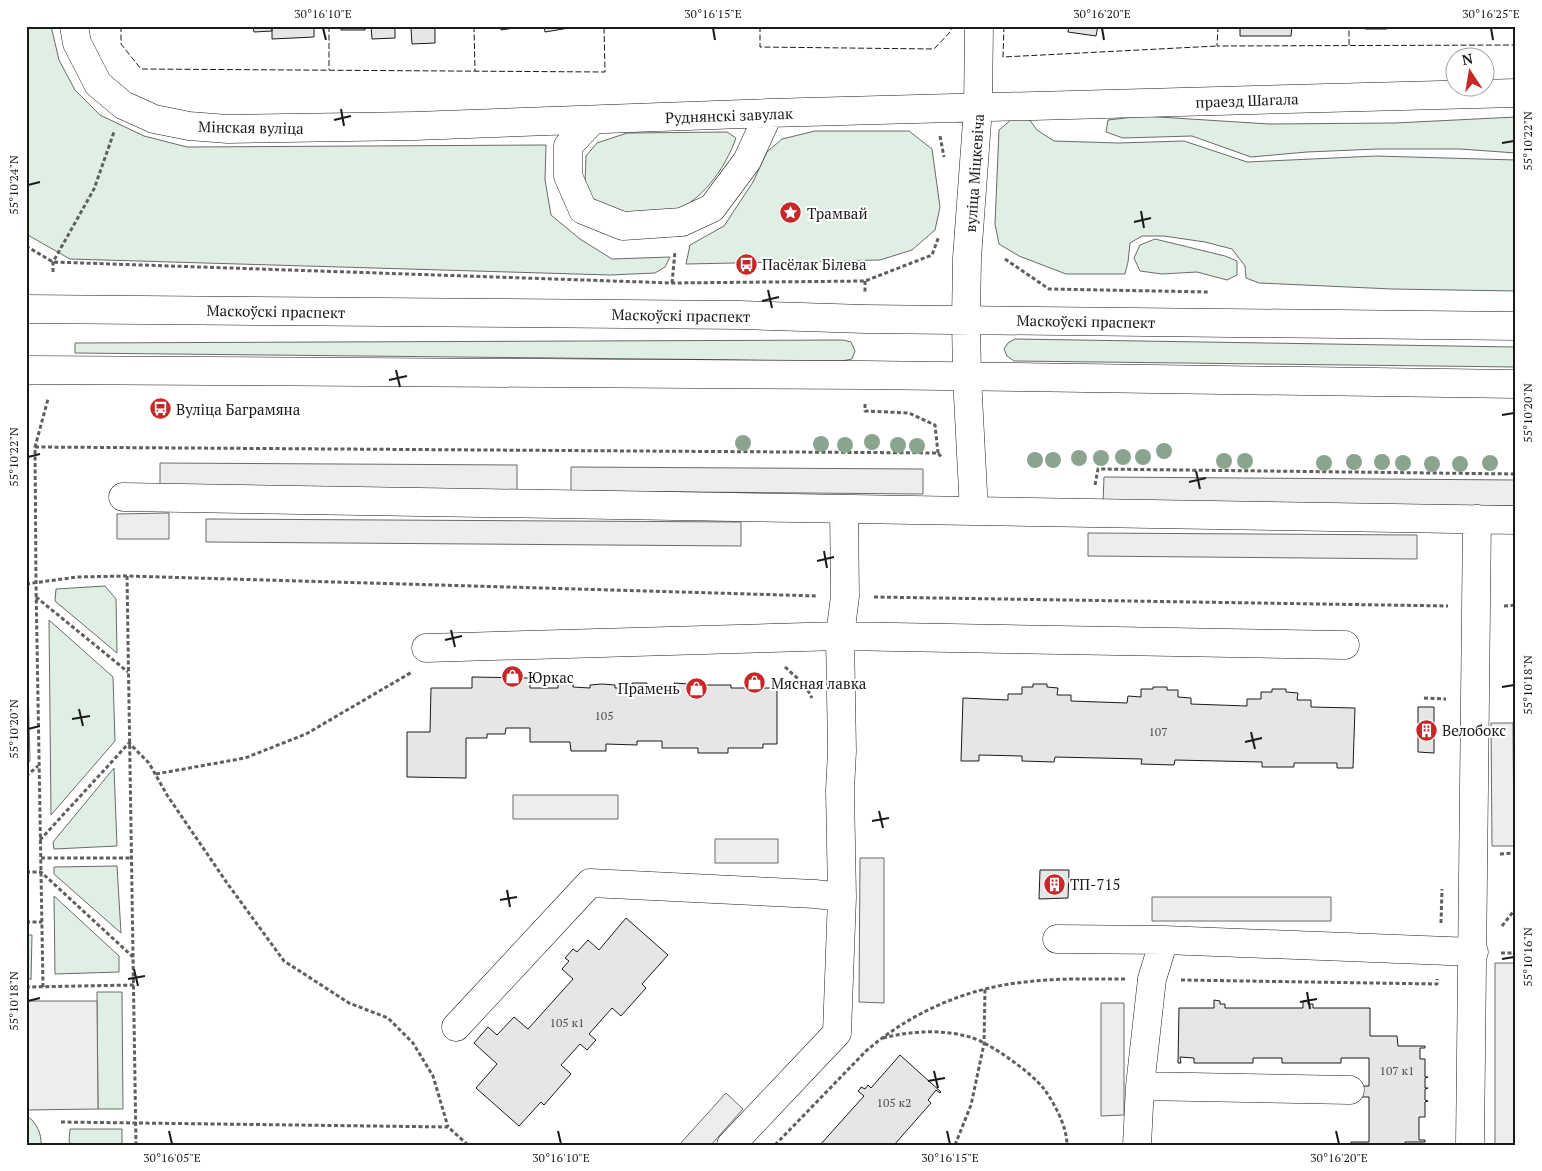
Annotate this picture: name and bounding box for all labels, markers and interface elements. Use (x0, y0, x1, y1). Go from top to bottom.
text: 30°16'10"E (294, 6, 352, 21)
text: 30°16'15"E (684, 6, 742, 21)
text: 30°16'20"E (1073, 6, 1131, 21)
text: 30°16'25"E (1462, 6, 1520, 21)
north arrow (1444, 48, 1494, 98)
text: N (1460, 48, 1475, 69)
street label: праезд Шагала (1195, 88, 1299, 112)
street label: Руднянскі завулак (665, 103, 794, 127)
text: 55°10'22"N (1520, 111, 1535, 171)
street label: вуліца Міцкевіча (960, 113, 988, 233)
street label: Мінская вуліца (198, 116, 304, 138)
text: 55°10'24"N (6, 155, 21, 215)
place icon: Трамвай (779, 201, 803, 225)
place label: Трамвай (807, 203, 868, 223)
bus stop icon: Пасёлак Білева (734, 252, 758, 276)
place label: Пасёлак Білева (762, 254, 867, 274)
street label: Маскоўскі праспект (207, 300, 346, 322)
street label: Маскоўскі праспект (612, 304, 751, 326)
street label: Маскоўскі праспект (1017, 310, 1156, 332)
text: 55°10'20"N (1520, 383, 1535, 443)
bus stop icon: Вуліца Баграмяна (148, 397, 172, 421)
place label: Вуліца Баграмяна (176, 399, 301, 419)
text: 55°10'22"N (6, 427, 21, 487)
text: 55°10'18"N (1520, 655, 1535, 715)
shop icon: Юркас (500, 665, 524, 689)
place label: Юркас (528, 667, 574, 687)
shop icon: Мясная лавка (743, 671, 767, 695)
place label: Мясная лавка (771, 673, 867, 693)
shop icon: Прамень (684, 676, 708, 700)
place label: Прамень (618, 678, 680, 698)
text: 55°10'20"N (6, 699, 21, 759)
house number: 105 (594, 708, 614, 723)
building icon: Велобокс (1414, 718, 1438, 742)
place label: Велобокс (1442, 720, 1506, 740)
house number: 107 (1148, 724, 1168, 739)
building icon: ТП-715 (1042, 872, 1066, 896)
place label: ТП-715 (1070, 874, 1120, 894)
text: 55°10'16"N (1520, 927, 1535, 987)
text: 55°10'18"N (6, 971, 21, 1031)
house number: 105 к1 (550, 1015, 585, 1030)
house number: 107 к1 (1380, 1063, 1415, 1078)
house number: 105 к2 (877, 1095, 912, 1110)
text: 30°16'05"E (143, 1150, 201, 1165)
text: 30°16'10"E (532, 1150, 590, 1165)
text: 30°16'15"E (921, 1150, 979, 1165)
text: 30°16'20"E (1310, 1150, 1368, 1165)

